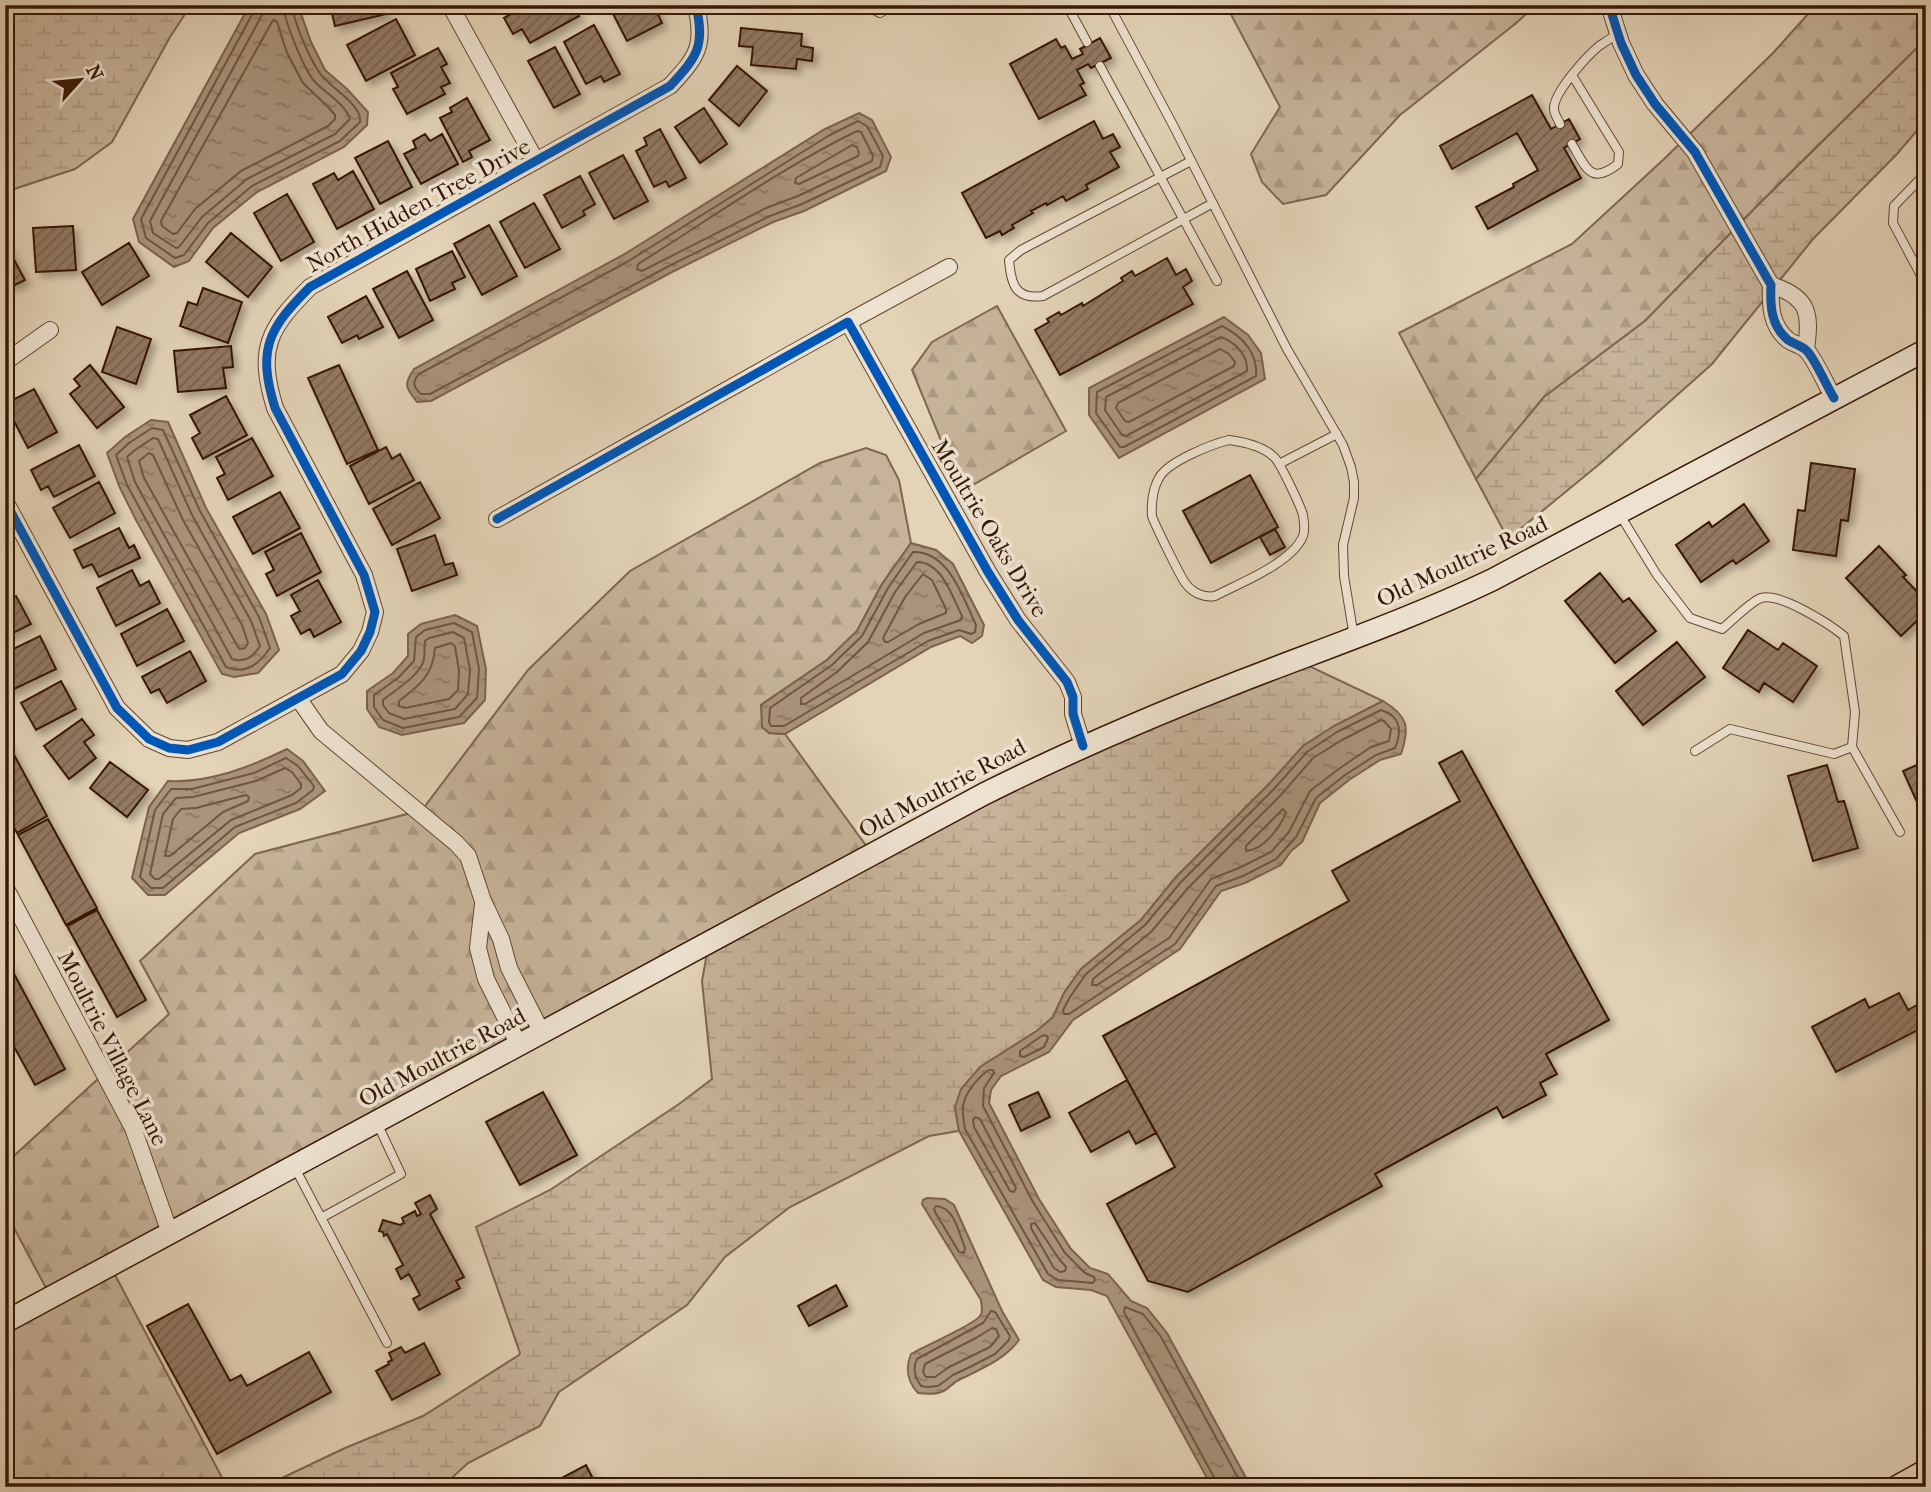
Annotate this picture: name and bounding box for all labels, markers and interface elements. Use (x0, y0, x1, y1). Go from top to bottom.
north arrow (46, 46, 116, 116)
text: N (81, 61, 108, 85)
street label: North Hidden Tree Drive (302, 133, 535, 278)
street label: Moultrie Oaks Drive (926, 434, 1053, 622)
street label: Old Moultrie Road (1372, 510, 1552, 613)
street label: Old Moultrie Road (854, 733, 1031, 844)
street label: Moultrie Village Lane (52, 946, 173, 1150)
street label: Old Moultrie Road (354, 1002, 531, 1113)

